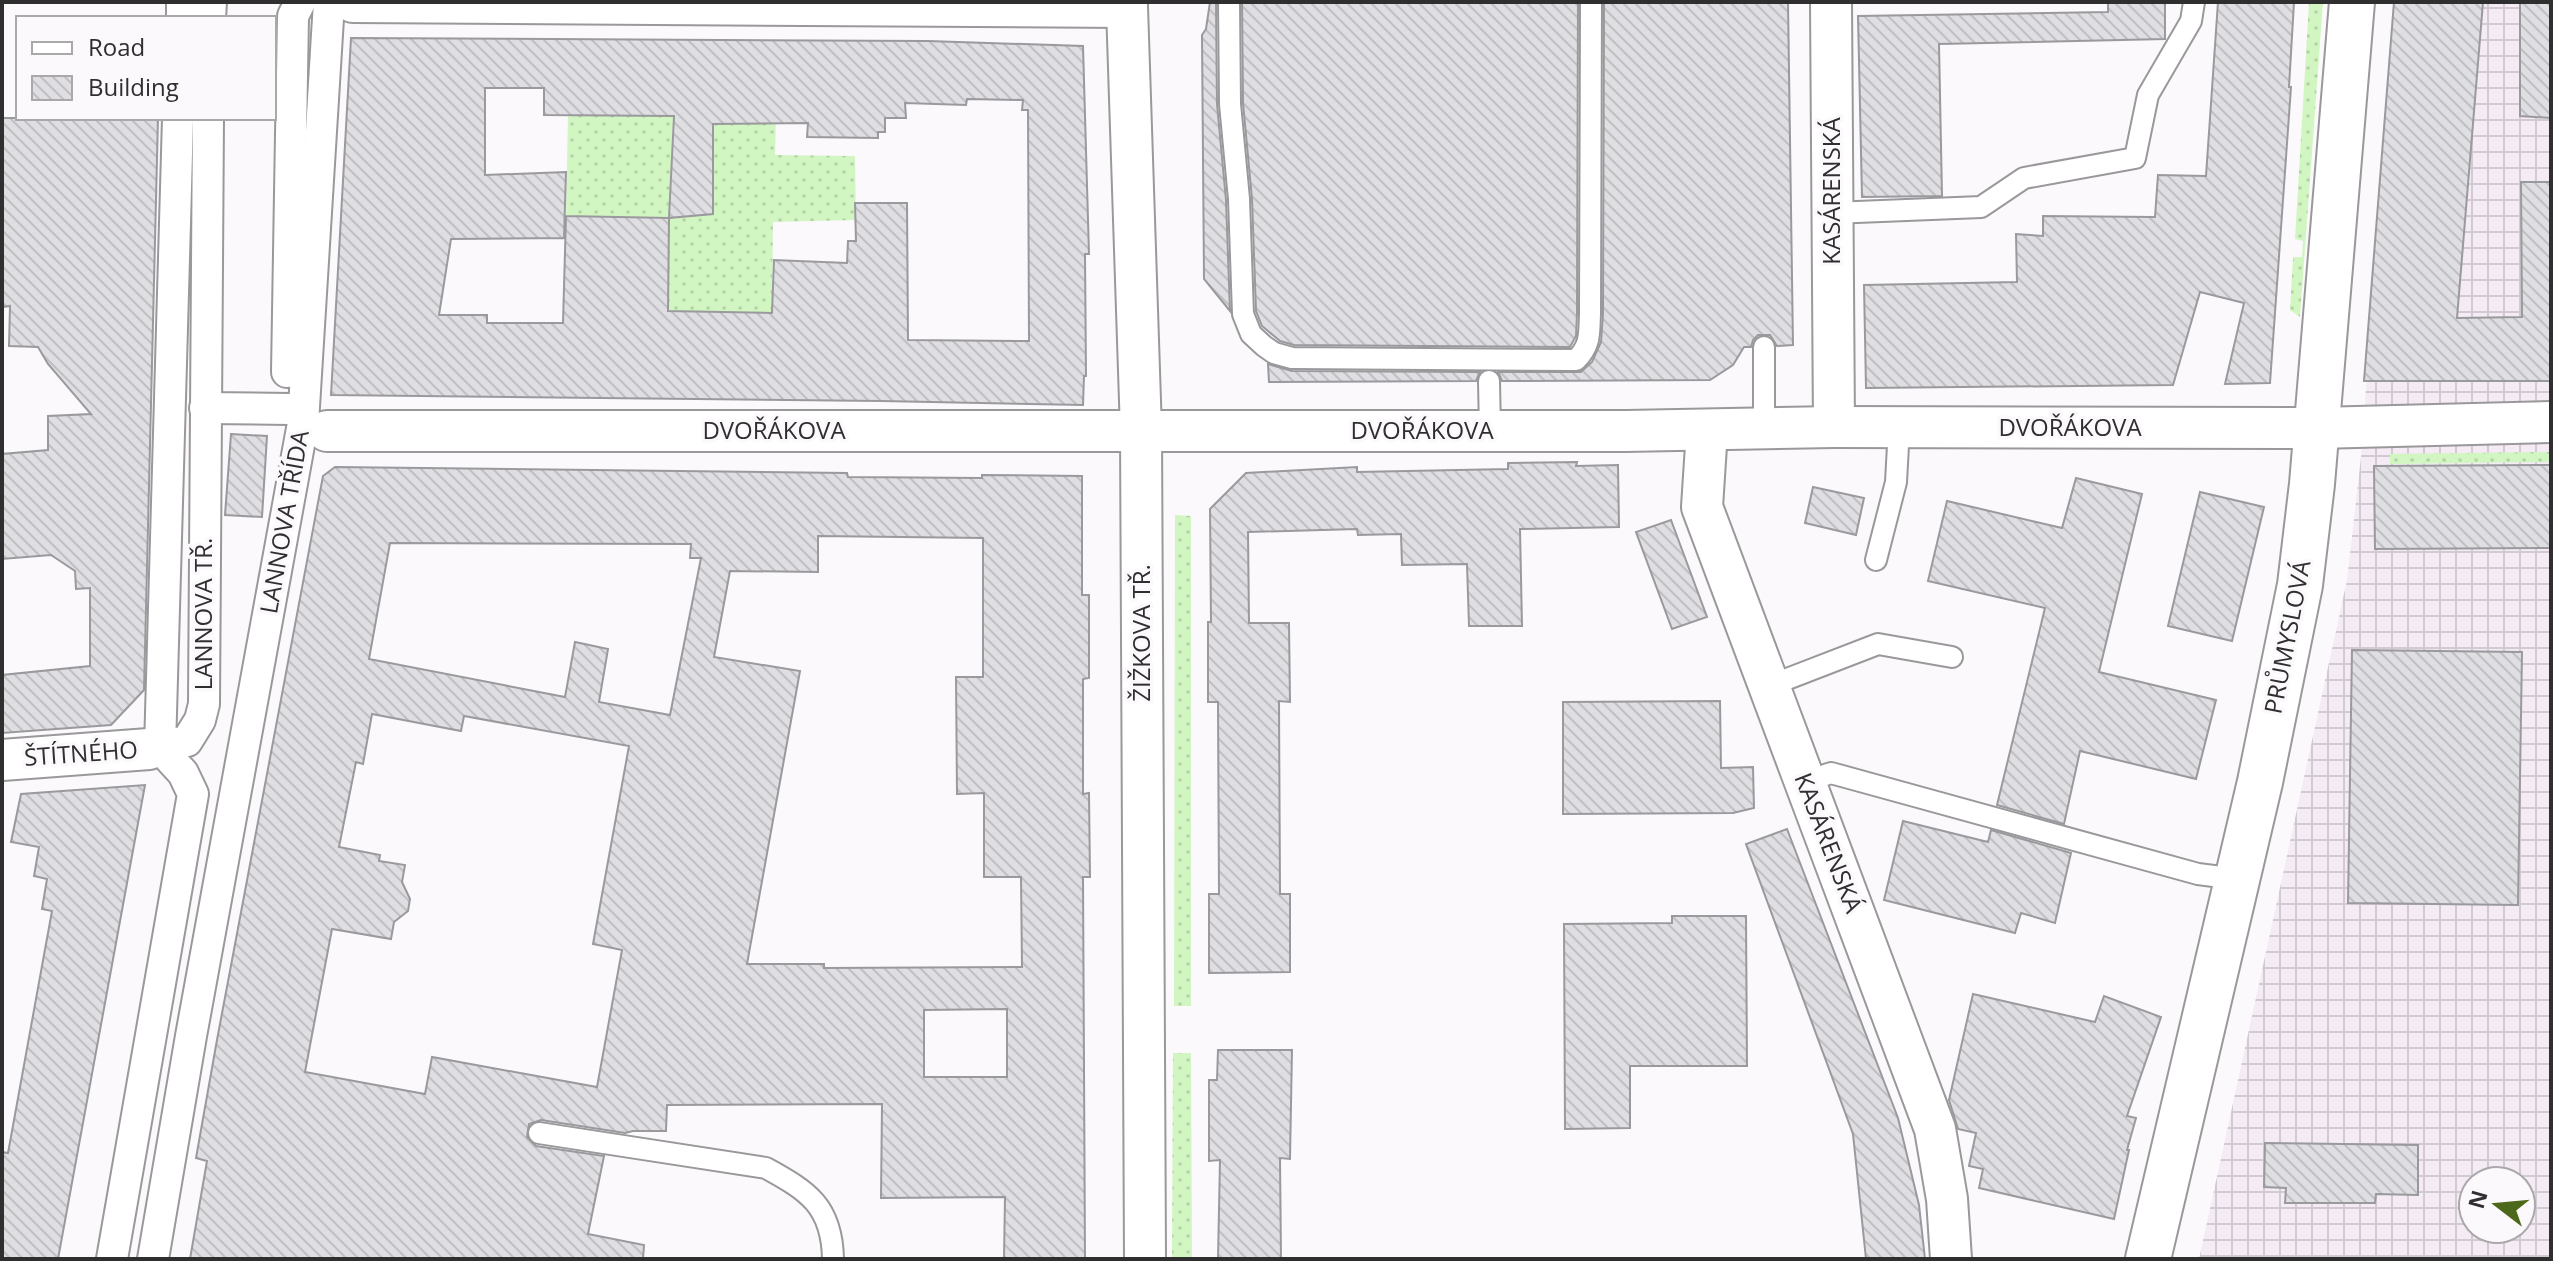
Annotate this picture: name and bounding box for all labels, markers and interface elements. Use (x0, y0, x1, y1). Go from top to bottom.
legend (16, 16, 276, 120)
text: Road (88, 30, 145, 63)
text: Building (88, 70, 179, 103)
street label: KASÁRENSKÁ (1814, 116, 1847, 265)
street label: DVOŘÁKOVA (1998, 410, 2142, 443)
street label: DVOŘÁKOVA (702, 413, 846, 446)
street label: DVOŘÁKOVA (1350, 413, 1494, 446)
street label: LANNOVA TŘÍDA (251, 427, 316, 616)
street label: LANNOVA TŘ. (186, 538, 219, 690)
street label: PRŮMYSLOVÁ (2255, 556, 2318, 716)
street label: ŽIŽKOVA TŘ. (1124, 564, 1157, 702)
street label: ŠTÍTNÉHO (23, 732, 139, 773)
street label: KASÁRENSKÁ (1788, 768, 1872, 918)
north arrow (2457, 1165, 2537, 1245)
text: N (2460, 1186, 2494, 1212)

